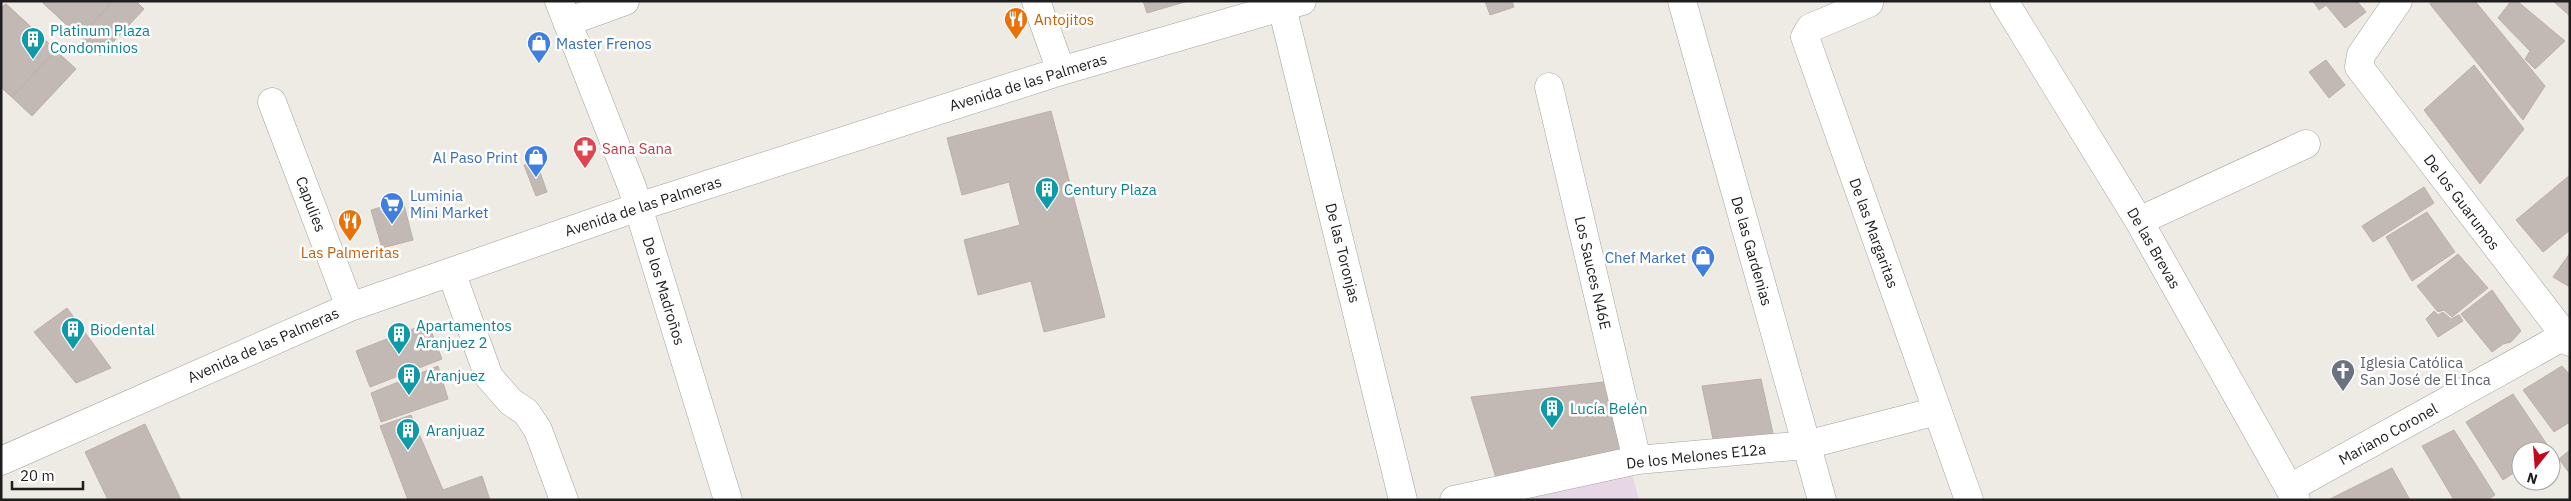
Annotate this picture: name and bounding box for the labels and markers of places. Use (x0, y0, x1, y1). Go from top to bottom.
restaurant icon: Antojitos (1003, 6, 1029, 40)
place label: Antojitos (1034, 10, 1094, 29)
place label: Platinum Plaza Condominios (50, 21, 150, 57)
building icon: Platinum Plaza Condominios (20, 26, 46, 60)
shop icon: Master Frenos (526, 30, 552, 64)
place label: Master Frenos (556, 34, 652, 53)
pharmacy icon: Sana Sana (572, 135, 598, 169)
place label: Sana Sana (602, 139, 672, 158)
shop icon: Al Paso Print (523, 144, 549, 178)
place label: Al Paso Print (433, 148, 518, 167)
building icon: Century Plaza (1034, 176, 1060, 210)
place label: Century Plaza (1064, 180, 1157, 199)
place label: Luminia Mini Market (410, 186, 489, 222)
supermarket icon: Luminia Mini Market (379, 191, 405, 225)
restaurant icon: Las Palmeritas (337, 208, 363, 242)
place label: Las Palmeritas (301, 243, 399, 262)
shop icon: Chef Market (1690, 244, 1716, 278)
place label: Chef Market (1605, 248, 1686, 267)
building icon: Biodental (60, 316, 86, 350)
place label: Apartamentos Aranjuez 2 (416, 316, 512, 352)
place label: Biodental (90, 320, 155, 339)
building icon: Apartamentos Aranjuez 2 (386, 321, 412, 355)
place label: Iglesia Católica San José de El Inca (2360, 353, 2491, 389)
church icon: Iglesia Católica San José de El Inca (2330, 358, 2356, 392)
building icon: Aranjuez (396, 362, 422, 396)
place label: Aranjuez (426, 366, 485, 385)
building icon: Lucía Belén (1539, 395, 1565, 429)
place label: Lucía Belén (1570, 399, 1648, 418)
building icon: Aranjuaz (395, 417, 421, 451)
place label: Aranjuaz (426, 421, 485, 440)

